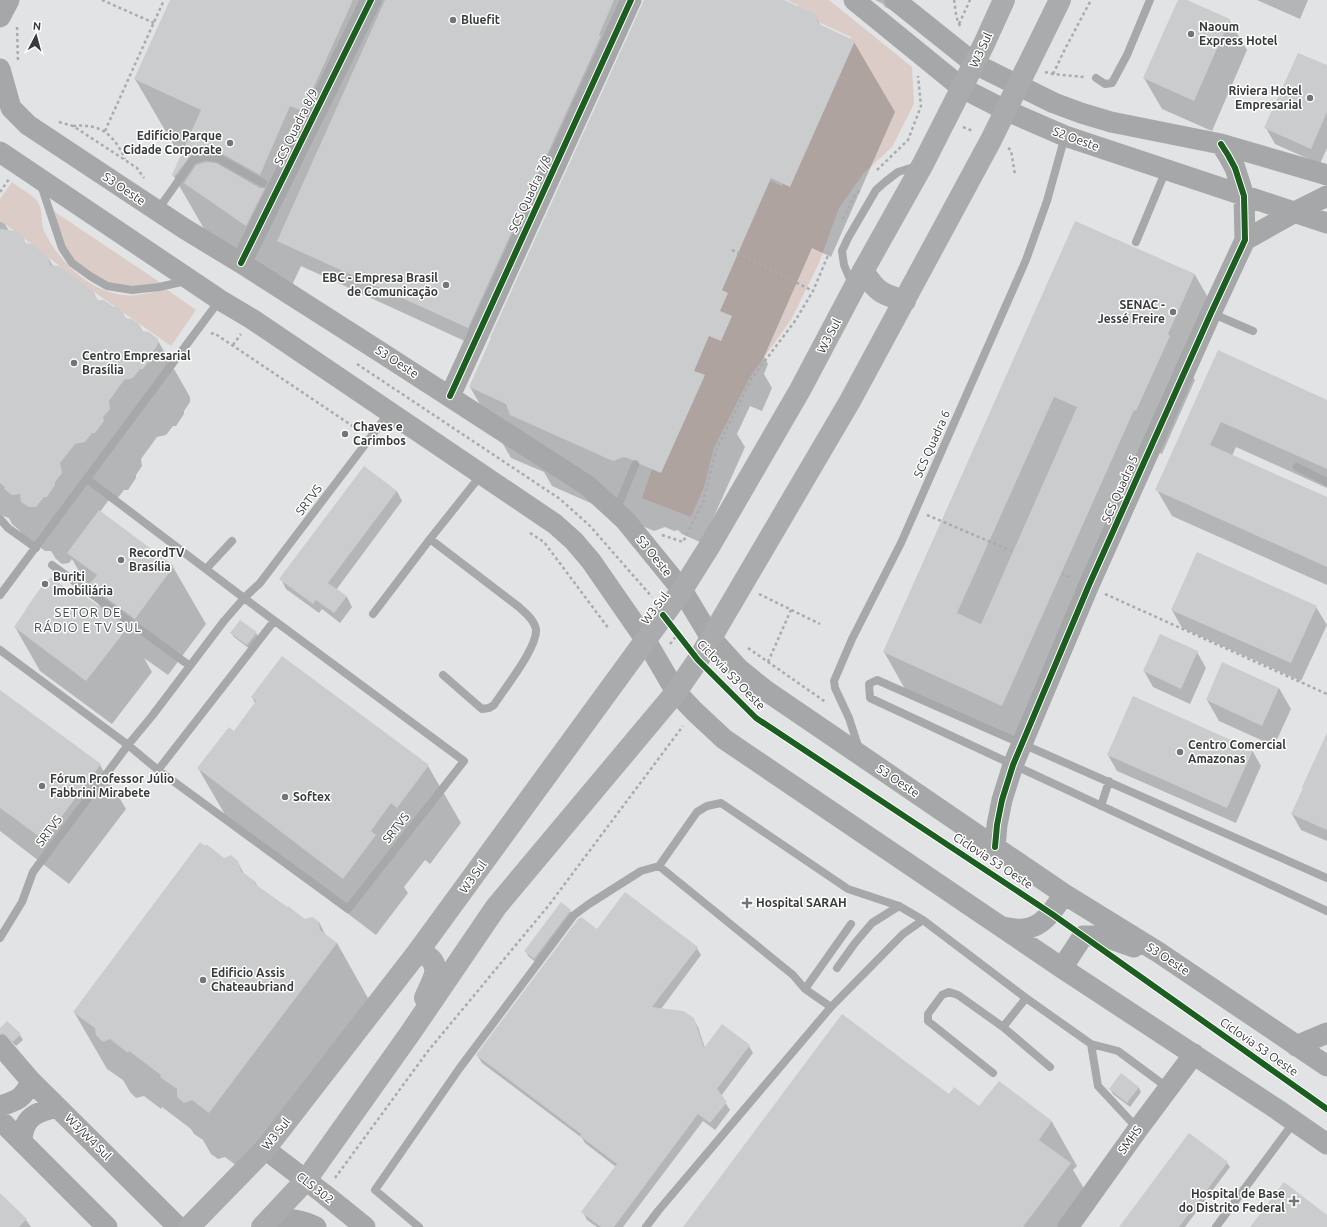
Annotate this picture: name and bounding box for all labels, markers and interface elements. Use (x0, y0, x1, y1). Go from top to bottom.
place label: Bluefit (461, 13, 500, 26)
marker: Bluefit (448, 15, 458, 25)
north arrow (16, 16, 56, 56)
text: N (32, 20, 42, 32)
place label: Naoum Express Hotel (1199, 20, 1278, 47)
marker: Naoum Express Hotel (1186, 29, 1196, 39)
street label: W3 Sul (967, 30, 994, 69)
place label: Riviera Hotel Empresarial (1229, 84, 1302, 111)
street label: SCS Quadra 8/9 (271, 86, 320, 167)
marker: Riviera Hotel Empresarial (1305, 93, 1315, 103)
street label: S2 Oeste (1051, 124, 1101, 153)
place label: Edifício Parque Cidade Corporate (123, 129, 222, 156)
marker: Edifício Parque Cidade Corporate (225, 138, 235, 148)
street label: SCS Quadra 7/8 (506, 153, 553, 234)
street label: S3 Oeste (101, 170, 148, 207)
place label: EBC - Empresa Brasil de Comunicação (322, 271, 438, 300)
marker: EBC - Empresa Brasil de Comunicação (441, 280, 451, 290)
place label: SENAC - Jessé Freire (1097, 298, 1165, 325)
marker: SENAC - Jessé Freire (1168, 307, 1178, 317)
street label: W3 Sul (814, 316, 843, 355)
street label: S3 Oeste (373, 343, 421, 380)
place label: Centro Empresarial Brasília (82, 349, 191, 376)
marker: Centro Empresarial Brasília (69, 358, 79, 368)
street label: SCS Quadra 6 (911, 408, 952, 480)
place label: Chaves e Carimbos (353, 420, 406, 447)
marker: Chaves e Carimbos (340, 429, 350, 439)
street label: SCS Quadra 5 (1099, 453, 1140, 525)
street label: SRTVS (293, 482, 324, 517)
street label: S3 Oeste (634, 533, 675, 579)
place label: RecordTV Brasília (129, 546, 185, 573)
marker: RecordTV Brasília (116, 555, 126, 565)
place label: Buriti Imobiliária (53, 570, 113, 597)
marker: Buriti Imobiliária (40, 579, 50, 589)
street label: W3 Sul (638, 589, 671, 626)
district label: SETOR DE RÁDIO E TV SUL (34, 605, 142, 634)
street label: Ciclovia S3 Oeste (695, 637, 768, 712)
place label: Centro Comercial Amazonas (1188, 738, 1286, 765)
marker: Centro Comercial Amazonas (1175, 747, 1185, 757)
street label: S3 Oeste (875, 762, 922, 799)
place label: Fórum Professor Júlio Fabbrini Mirabete (50, 772, 174, 799)
marker: Fórum Professor Júlio Fabbrini Mirabete (37, 781, 47, 791)
place label: Softex (293, 790, 331, 803)
marker: Softex (280, 792, 290, 802)
street label: SRTVS (380, 810, 411, 845)
street label: SRTVS (33, 813, 64, 848)
street label: Ciclovia S3 Oeste (951, 830, 1035, 891)
street label: W3 Sul (456, 858, 489, 895)
place label: Hospital SARAH (756, 896, 847, 909)
marker: Hospital SARAH (741, 897, 753, 909)
street label: S3 Oeste (1144, 940, 1192, 977)
place label: Edificio Assis Chateaubriand (211, 966, 294, 993)
marker: Edificio Assis Chateaubriand (198, 975, 208, 985)
street label: Ciclovia S3 Oeste (1218, 1015, 1301, 1078)
street label: W3/W4 Sul (63, 1111, 114, 1162)
street label: W3 Sul (259, 1115, 292, 1152)
street label: SMHS (1115, 1123, 1144, 1156)
street label: CLS 302 (294, 1169, 336, 1206)
place label: Hospital de Base do Distrito Federal (1179, 1187, 1285, 1214)
marker: Hospital de Base do Distrito Federal (1288, 1195, 1300, 1207)

